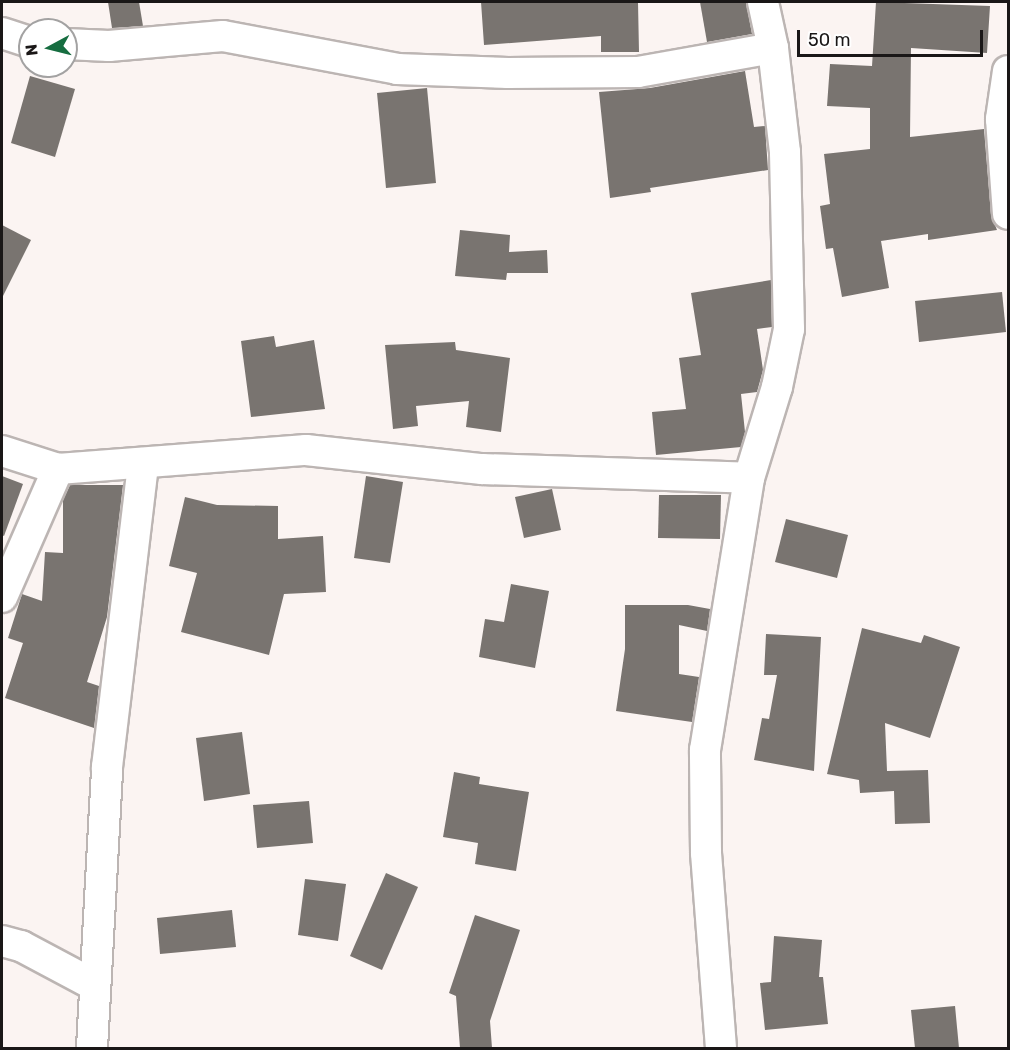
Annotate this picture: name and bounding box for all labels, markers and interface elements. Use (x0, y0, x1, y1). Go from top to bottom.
north arrow (18, 18, 78, 78)
scale bar (800, 18, 986, 56)
text: 50 m (808, 29, 851, 51)
text: N (21, 43, 42, 57)

